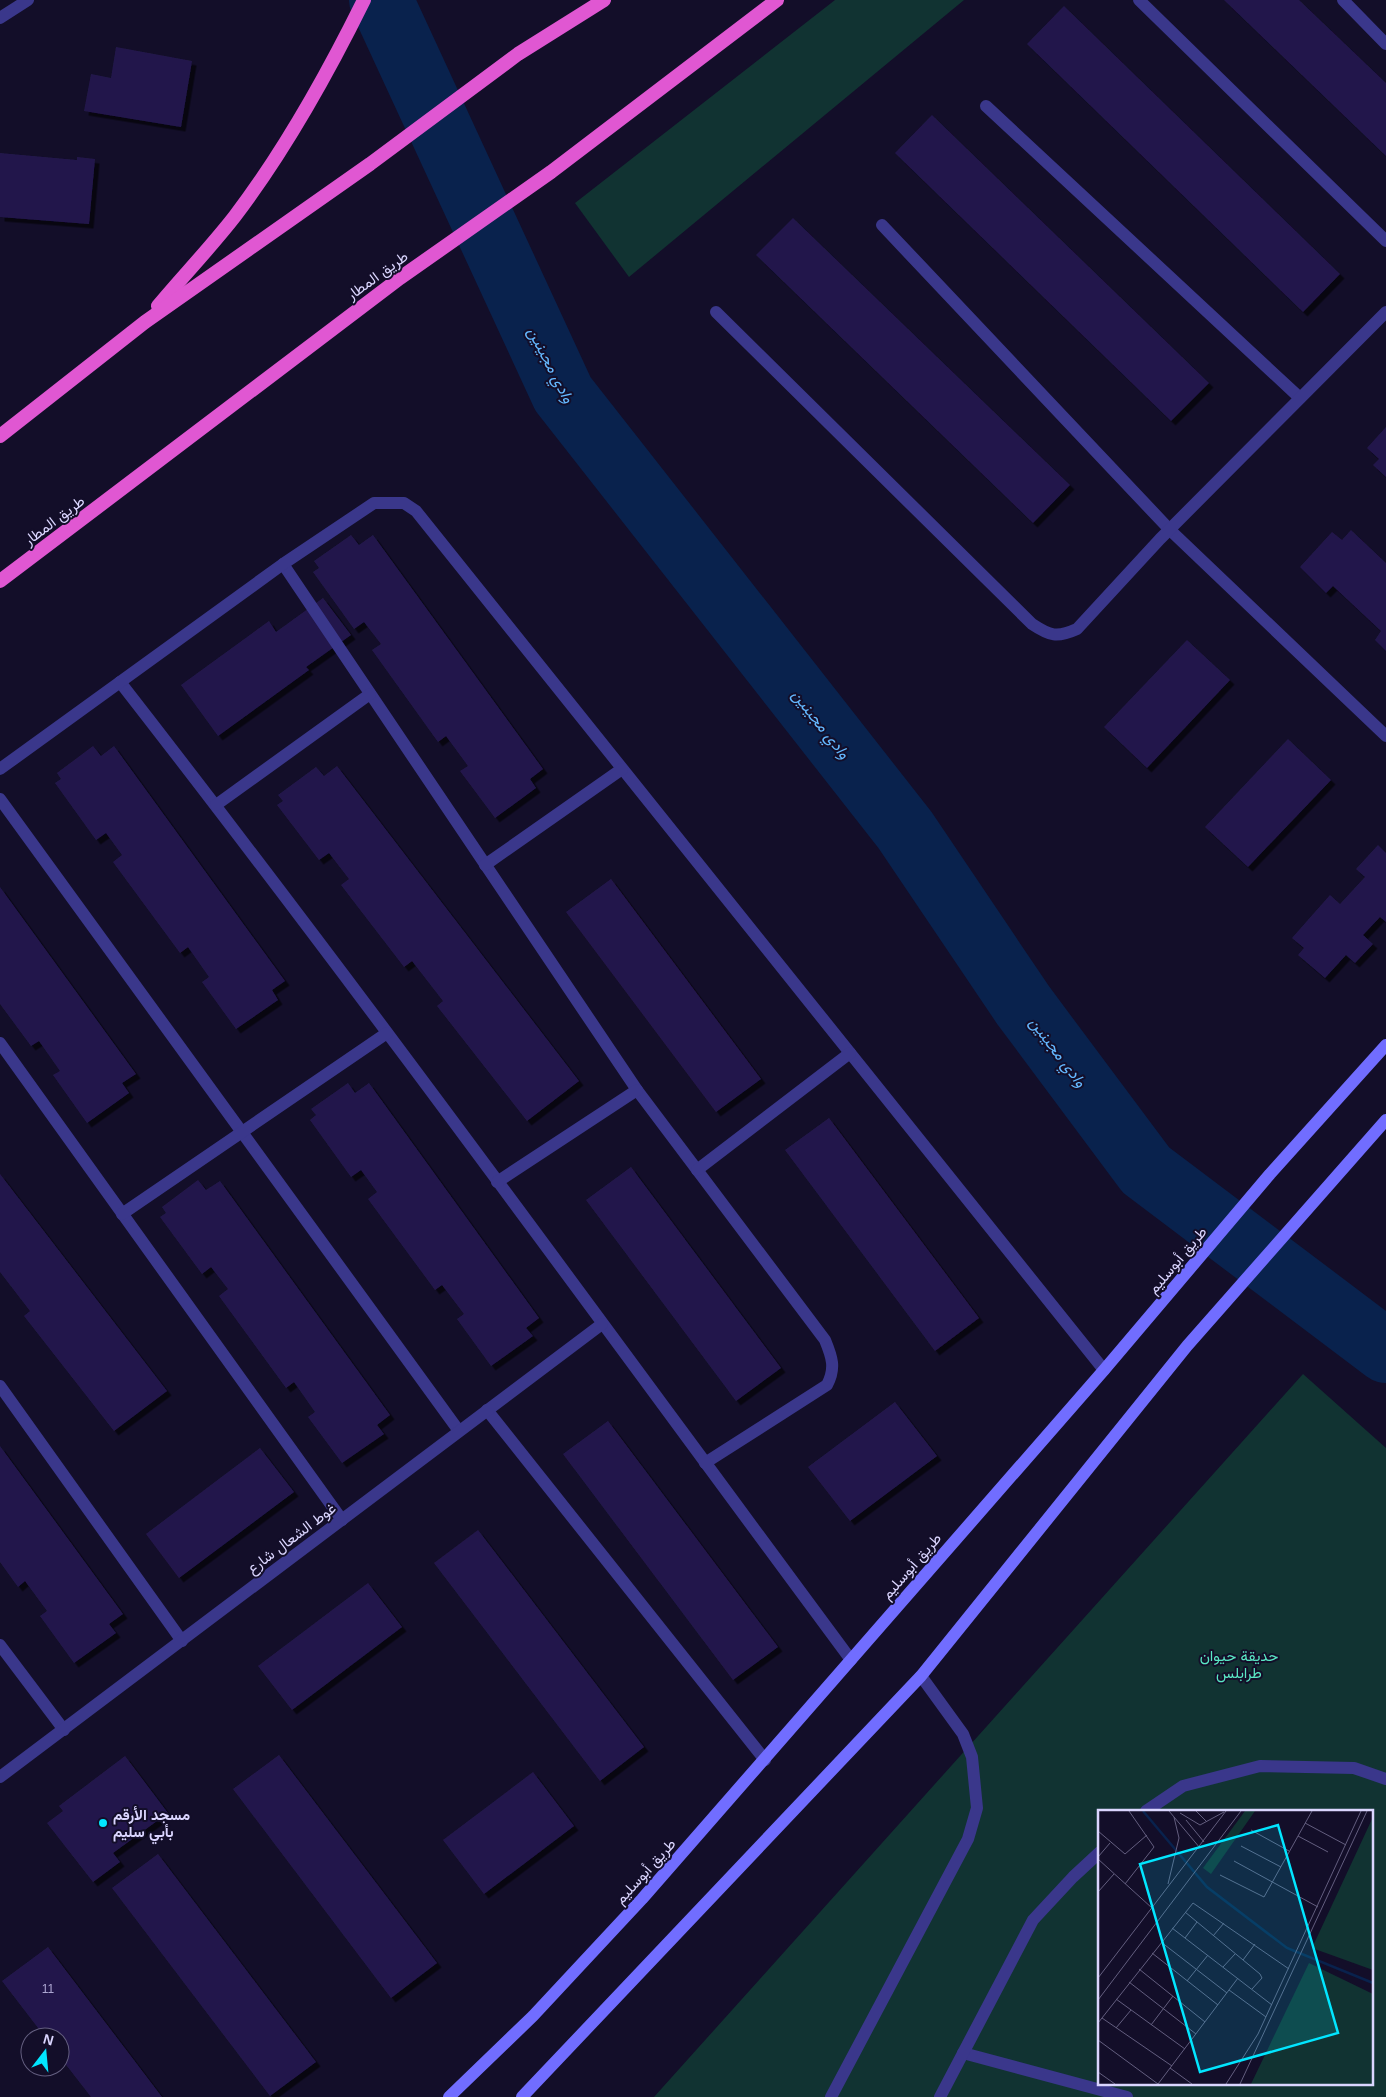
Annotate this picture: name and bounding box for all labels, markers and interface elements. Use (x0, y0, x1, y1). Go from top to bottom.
street label: طريق المطار (342, 247, 412, 305)
water label: وادي مجينين (520, 324, 577, 408)
street label: طريق المطار (20, 492, 89, 551)
water label: وادي مجينين (785, 686, 853, 765)
water label: وادي مجينين (1022, 1014, 1090, 1093)
street label: طريق أبوسليم (1144, 1223, 1212, 1298)
street label: غوط الشعال شارع (243, 1499, 341, 1579)
street label: طريق أبوسليم (878, 1529, 946, 1604)
park label: حديقة حيوان طرابلس (1200, 1647, 1278, 1683)
place label: مسجد الأرقم بأبي سليم (113, 1806, 190, 1845)
inset map (1098, 1810, 1374, 2084)
marker: مسجد الأرقم بأبي سليم (97, 1817, 109, 1829)
street label: طريق أبوسليم (611, 1835, 680, 1909)
house number: 11 (42, 1982, 55, 1996)
north arrow (20, 2027, 70, 2077)
text: N (42, 2030, 56, 2049)

